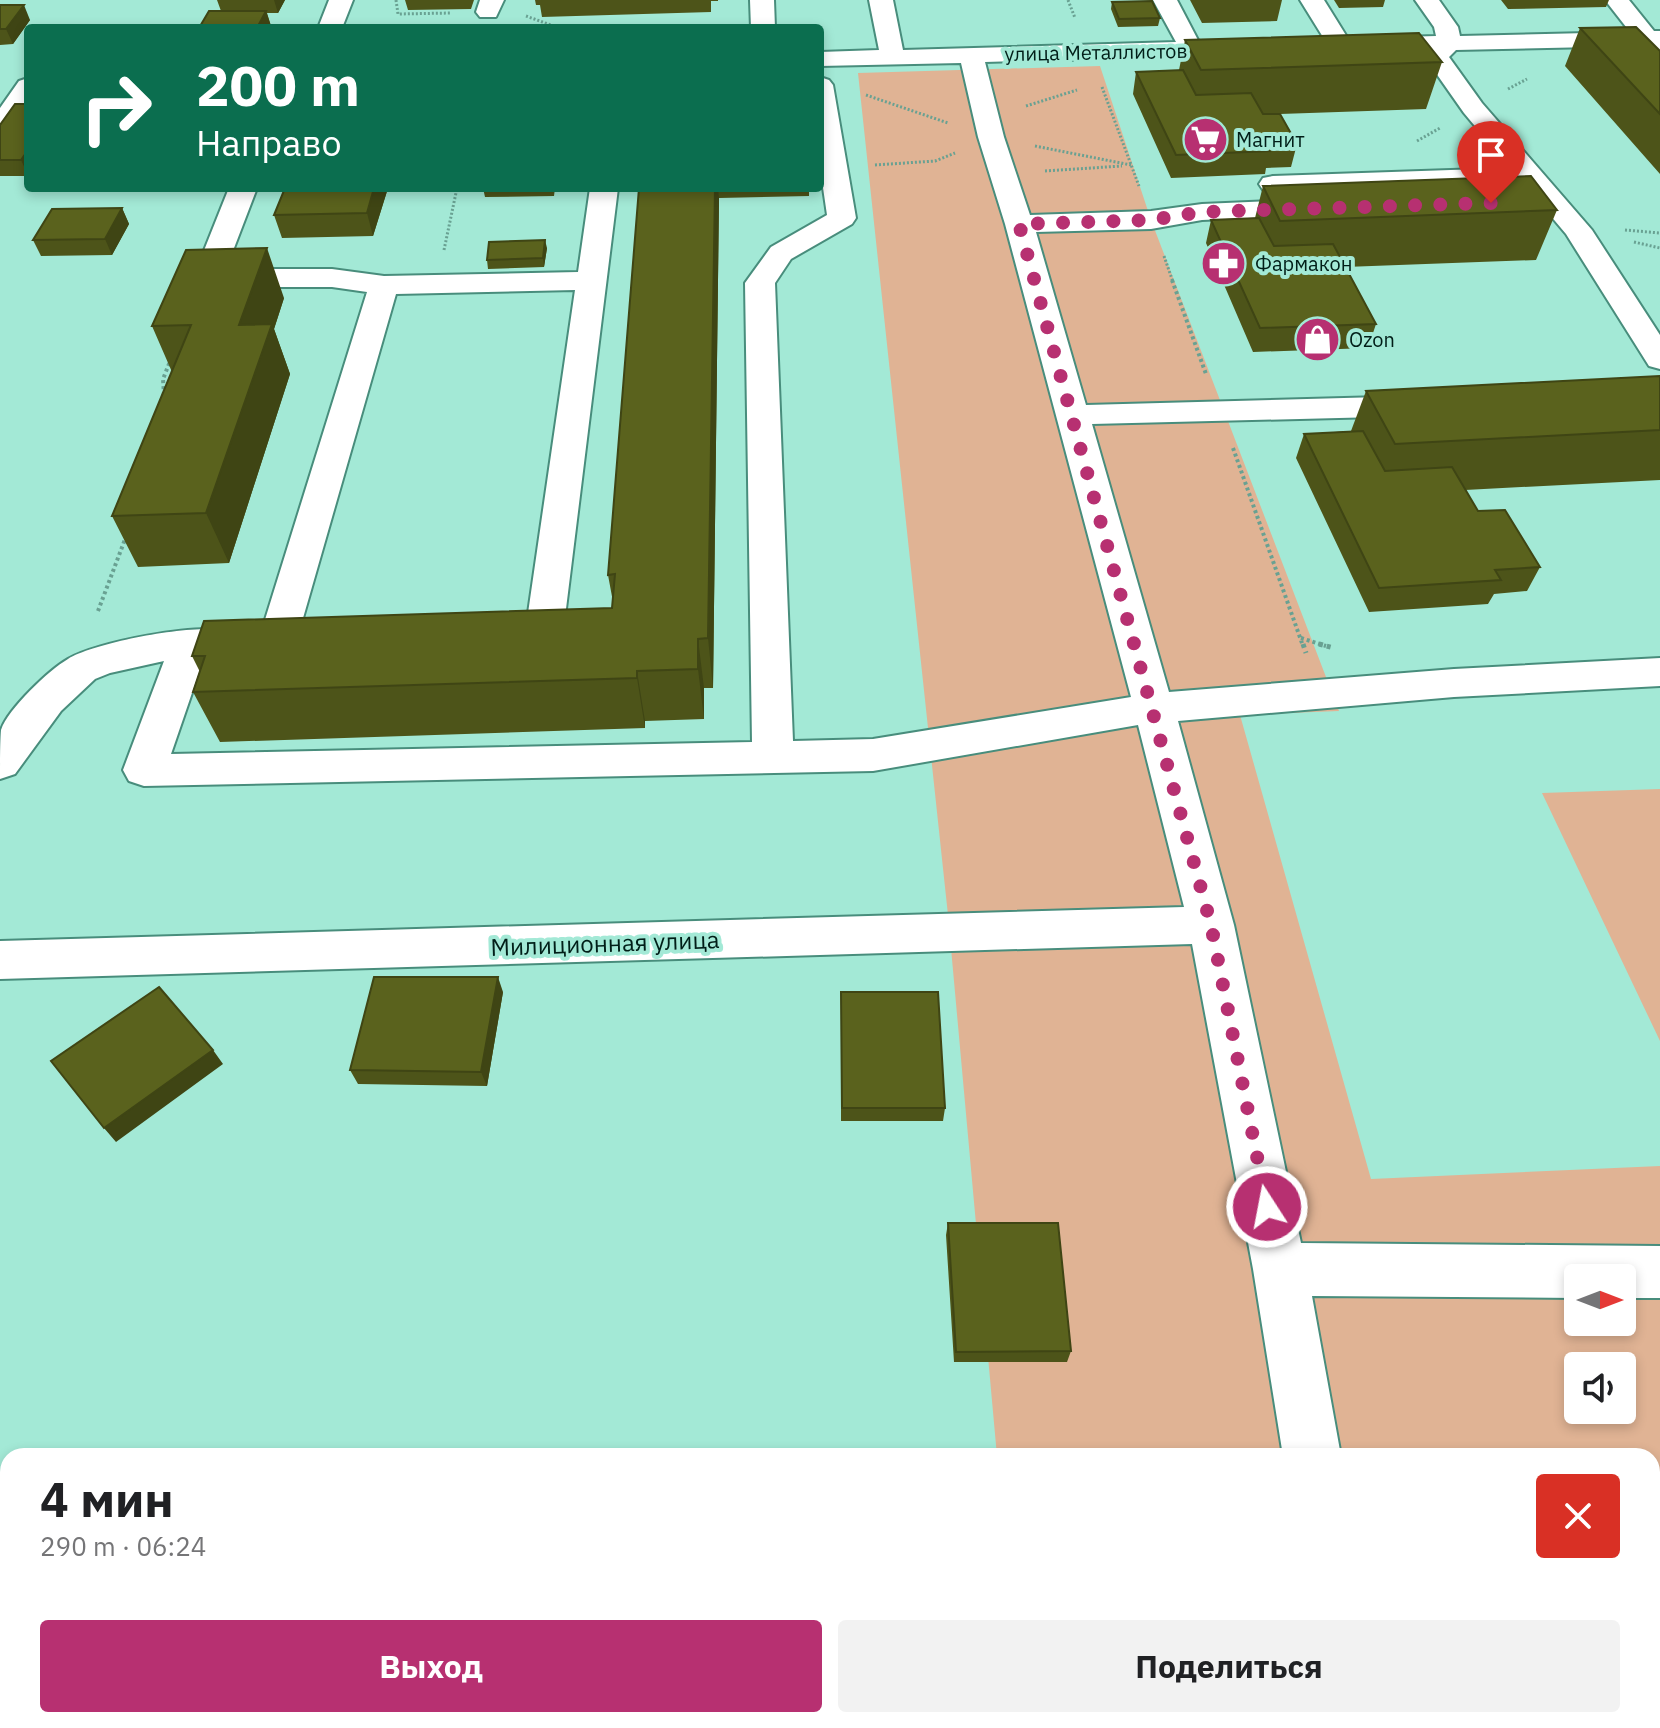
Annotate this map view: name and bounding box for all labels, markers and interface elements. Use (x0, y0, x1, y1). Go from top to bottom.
street label: улица Металлистов (1004, 37, 1188, 67)
text: 200 m (196, 49, 360, 121)
icon: right (64, 56, 168, 160)
supermarket icon: Магнит (1181, 115, 1229, 163)
text: Направо (196, 119, 342, 166)
pin (1457, 121, 1525, 203)
place label: Магнит (1236, 126, 1305, 153)
icon: arrive (1469, 133, 1513, 177)
pharmacy icon: Фармакон (1200, 239, 1248, 287)
place label: Фармакон (1255, 250, 1352, 277)
shop icon: Ozon (1294, 315, 1342, 363)
place label: Ozon (1349, 326, 1395, 353)
street label: Милиционная улица (490, 923, 720, 963)
position arrow (1225, 1165, 1309, 1249)
north arrow (1564, 1264, 1636, 1336)
map controls (1564, 1264, 1636, 1424)
button: sound (1564, 1352, 1636, 1424)
text: 4 мин (40, 1468, 174, 1530)
button: close (1536, 1474, 1620, 1558)
text: 290 m · 06:24 (40, 1529, 206, 1563)
button: Выход (40, 1620, 822, 1712)
button: Поделиться (838, 1620, 1620, 1712)

